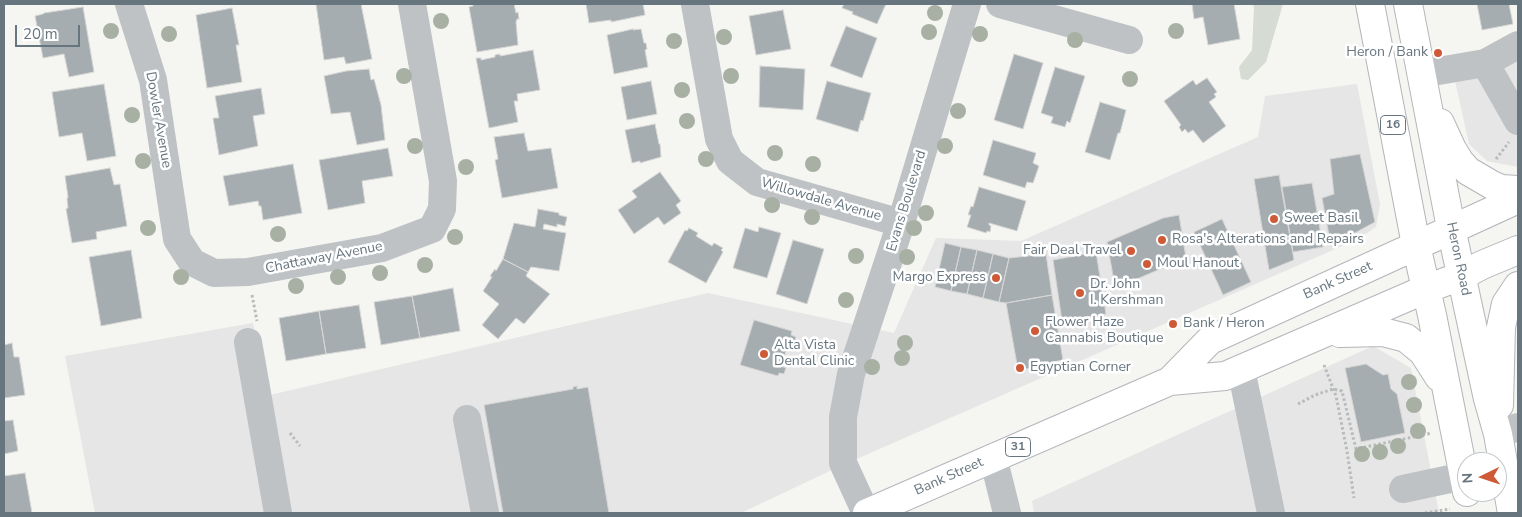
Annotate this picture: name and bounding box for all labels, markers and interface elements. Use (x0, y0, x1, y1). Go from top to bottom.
scale bar (18, 15, 82, 47)
text: 20 m (23, 24, 58, 44)
place label: Heron / Bank (1346, 45, 1428, 61)
marker: Heron / Bank (1432, 47, 1444, 59)
street label: Dowler Avenue (141, 70, 175, 170)
road number: 16 (1380, 116, 1406, 134)
street label: Evans Boulevard (884, 148, 930, 254)
street label: Willowdale Avenue (759, 175, 883, 225)
place label: Sweet Basil (1284, 211, 1359, 227)
marker: Sweet Basil (1268, 213, 1280, 225)
street label: Heron Road (1442, 221, 1474, 297)
place label: Rosa's Alterations and Repairs (1172, 232, 1364, 248)
marker: Rosa's Alterations and Repairs (1156, 234, 1168, 246)
street label: Chattaway Avenue (264, 238, 384, 278)
place label: Fair Deal Travel (1023, 243, 1121, 259)
marker: Fair Deal Travel (1125, 245, 1137, 257)
place label: Moul Hanout (1157, 256, 1239, 272)
marker: Moul Hanout (1141, 258, 1153, 270)
street label: Bank Street (1301, 258, 1375, 304)
place label: Margo Express (893, 270, 986, 286)
marker: Margo Express (990, 272, 1002, 284)
place label: Dr. John I. Kershman (1090, 277, 1163, 310)
marker: Dr. John I. Kershman (1074, 287, 1086, 299)
place label: Flower Haze Cannabis Boutique (1045, 315, 1163, 348)
place label: Bank / Heron (1183, 316, 1265, 332)
marker: Bank / Heron (1167, 318, 1179, 330)
marker: Flower Haze Cannabis Boutique (1029, 325, 1041, 337)
place label: Alta Vista Dental Clinic (774, 338, 854, 371)
marker: Alta Vista Dental Clinic (758, 348, 770, 360)
place label: Egyptian Corner (1030, 360, 1131, 376)
marker: Egyptian Corner (1014, 362, 1026, 374)
road number: 31 (1006, 438, 1030, 457)
north arrow (1457, 452, 1507, 502)
street label: Bank Street (912, 454, 986, 500)
text: N (1458, 472, 1477, 484)

